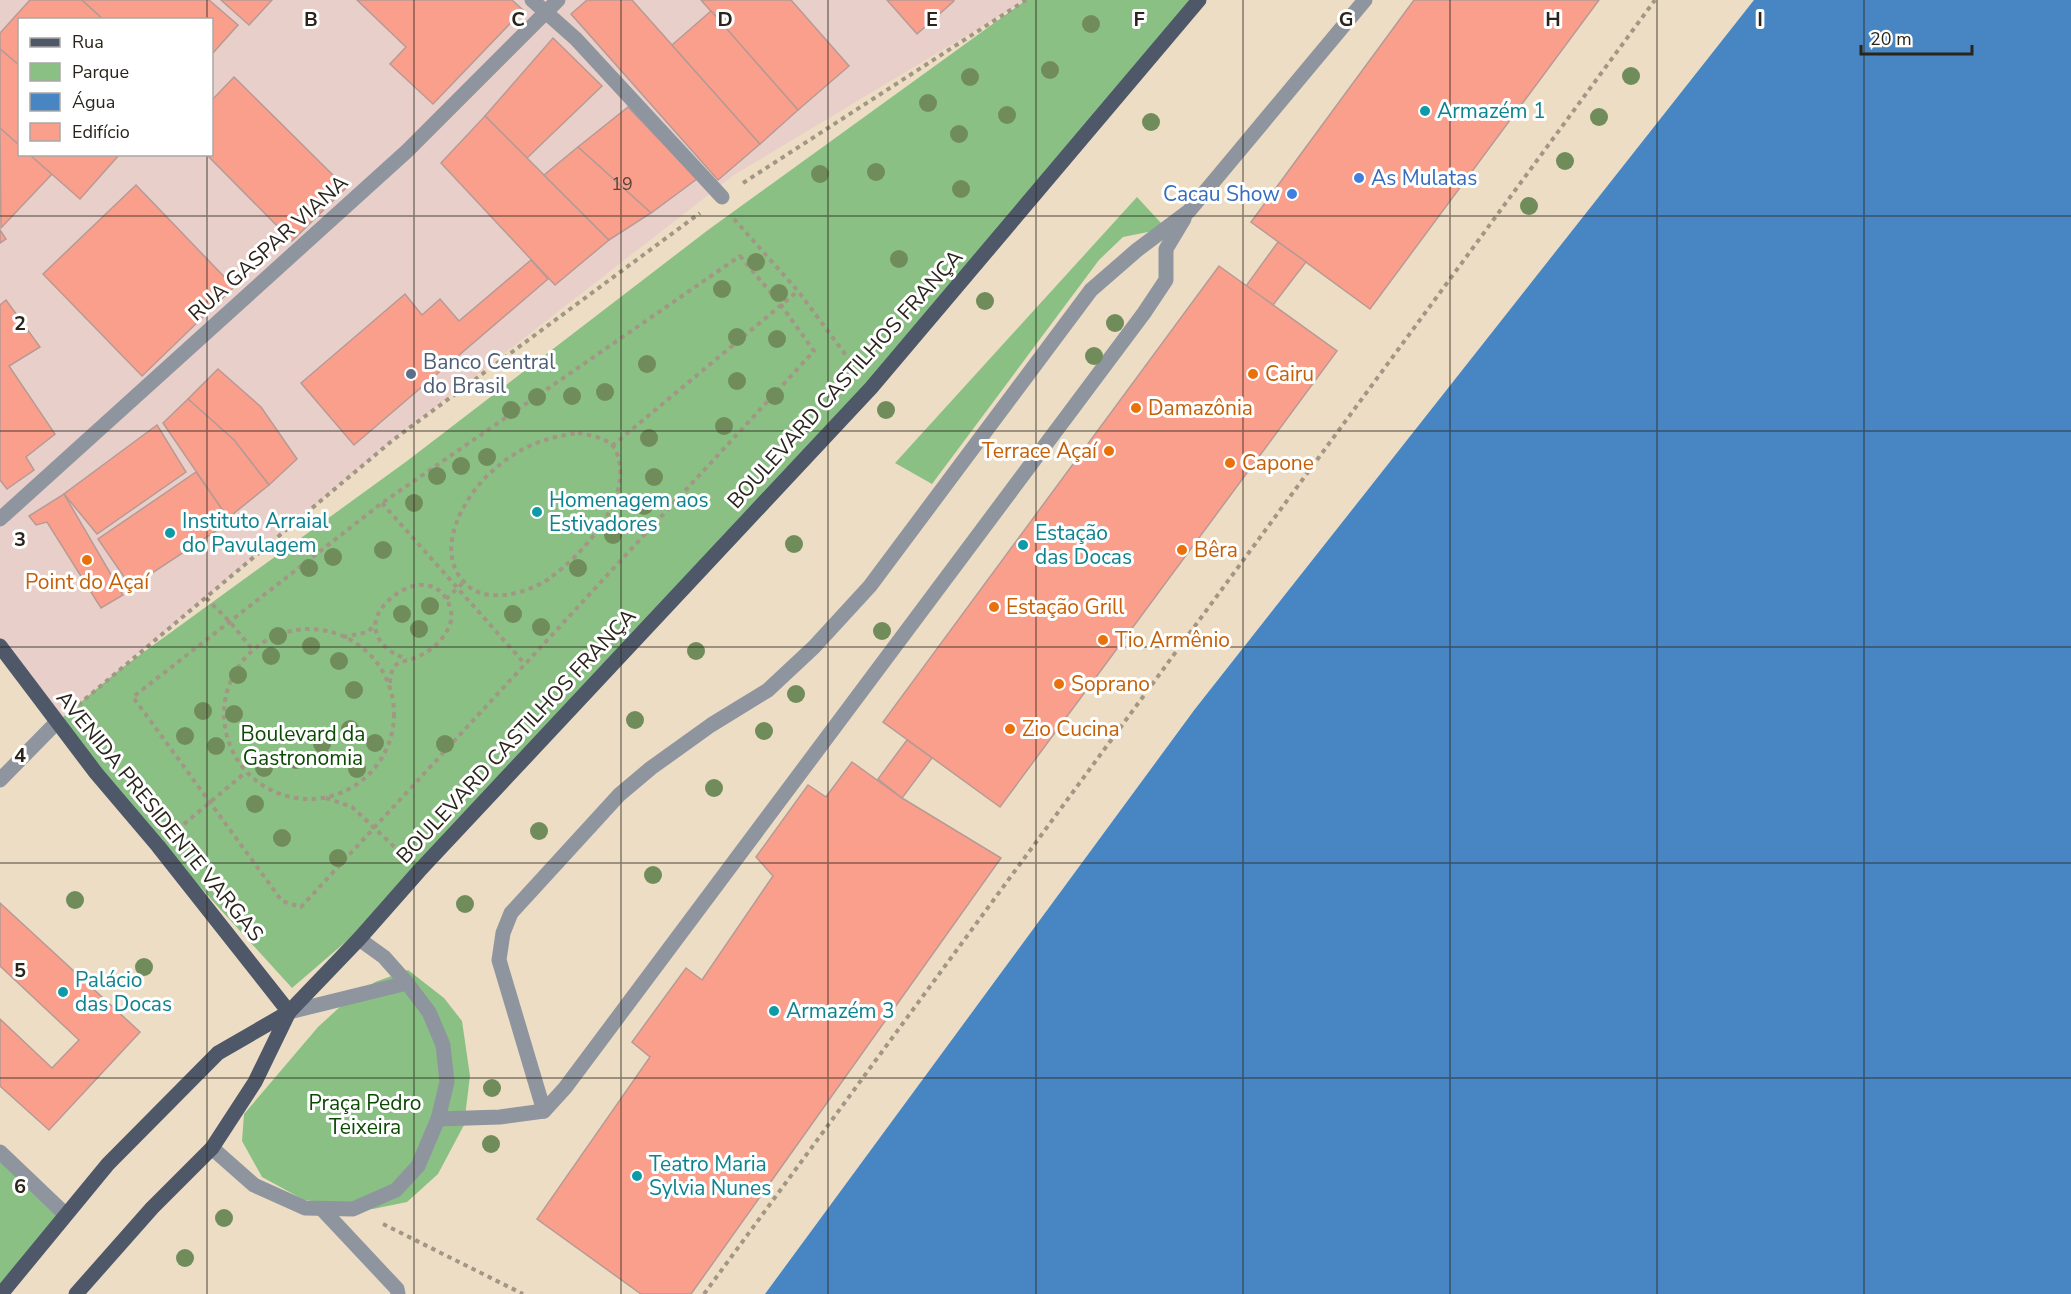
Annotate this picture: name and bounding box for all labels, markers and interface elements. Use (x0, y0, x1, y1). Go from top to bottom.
text: B (304, 6, 318, 33)
text: C (511, 6, 525, 33)
text: D (717, 6, 733, 33)
text: E (926, 6, 938, 33)
text: F (1133, 6, 1145, 33)
text: G (1339, 6, 1353, 33)
text: H (1545, 6, 1561, 33)
text: I (1757, 6, 1763, 33)
legend (18, 18, 213, 156)
scale bar (1861, 18, 1972, 56)
text: 20 m (1870, 27, 1912, 51)
text: Rua (72, 30, 104, 54)
text: Parque (72, 60, 129, 84)
text: Água (72, 90, 115, 114)
place label: Armazém 1 (1437, 97, 1546, 125)
marker: Armazém 1 (1418, 104, 1432, 118)
text: Edifício (72, 120, 130, 144)
place label: As Mulatas (1371, 164, 1477, 192)
street label: RUA GASPAR VIANA (182, 169, 354, 327)
marker: As Mulatas (1352, 171, 1366, 185)
house number: 19 (611, 172, 633, 196)
place label: Cacau Show (1163, 180, 1280, 208)
marker: Cacau Show (1285, 187, 1299, 201)
street label: BOULEVARD CASTILHOS FRANÇA (721, 244, 969, 514)
text: 2 (14, 310, 26, 337)
place label: Banco Central do Brasil (423, 348, 556, 400)
place label: Cairu (1265, 360, 1314, 388)
marker: Banco Central do Brasil (404, 367, 418, 381)
marker: Cairu (1246, 367, 1260, 381)
place label: Damazônia (1148, 394, 1253, 422)
marker: Damazônia (1129, 401, 1143, 415)
place label: Terrace Açaí (982, 437, 1098, 465)
marker: Terrace Açaí (1102, 444, 1116, 458)
place label: Capone (1242, 449, 1314, 477)
marker: Capone (1223, 456, 1237, 470)
place label: Homenagem aos Estivadores (549, 486, 709, 538)
marker: Homenagem aos Estivadores (530, 505, 544, 519)
place label: Instituto Arraial do Pavulagem (182, 507, 329, 559)
place label: Estação das Docas (1035, 519, 1132, 571)
text: 3 (14, 526, 26, 553)
marker: Instituto Arraial do Pavulagem (163, 526, 177, 540)
place label: Bêra (1194, 536, 1238, 564)
marker: Estação das Docas (1016, 538, 1030, 552)
marker: Bêra (1175, 543, 1189, 557)
marker: Point do Açaí (80, 553, 94, 567)
place label: Point do Açaí (25, 568, 150, 596)
place label: Estação Grill (1006, 593, 1125, 621)
marker: Estação Grill (987, 600, 1001, 614)
street label: BOULEVARD CASTILHOS FRANÇA (390, 602, 642, 870)
place label: Tio Armênio (1115, 626, 1230, 654)
marker: Tio Armênio (1096, 633, 1110, 647)
place label: Soprano (1071, 670, 1150, 698)
marker: Soprano (1052, 677, 1066, 691)
street label: AVENIDA PRESIDENTE VARGAS (50, 685, 270, 947)
place label: Zio Cucina (1022, 715, 1120, 743)
park label: Boulevard da Gastronomia (241, 720, 365, 772)
marker: Zio Cucina (1003, 722, 1017, 736)
text: 4 (14, 742, 26, 769)
text: 5 (14, 957, 26, 984)
place label: Palácio das Docas (75, 966, 172, 1018)
marker: Palácio das Docas (56, 985, 70, 999)
place label: Armazém 3 (786, 997, 895, 1025)
marker: Armazém 3 (767, 1004, 781, 1018)
park label: Praça Pedro Teixeira (308, 1089, 422, 1141)
place label: Teatro Maria Sylvia Nunes (649, 1150, 771, 1202)
marker: Teatro Maria Sylvia Nunes (630, 1169, 644, 1183)
text: 6 (14, 1173, 26, 1200)

